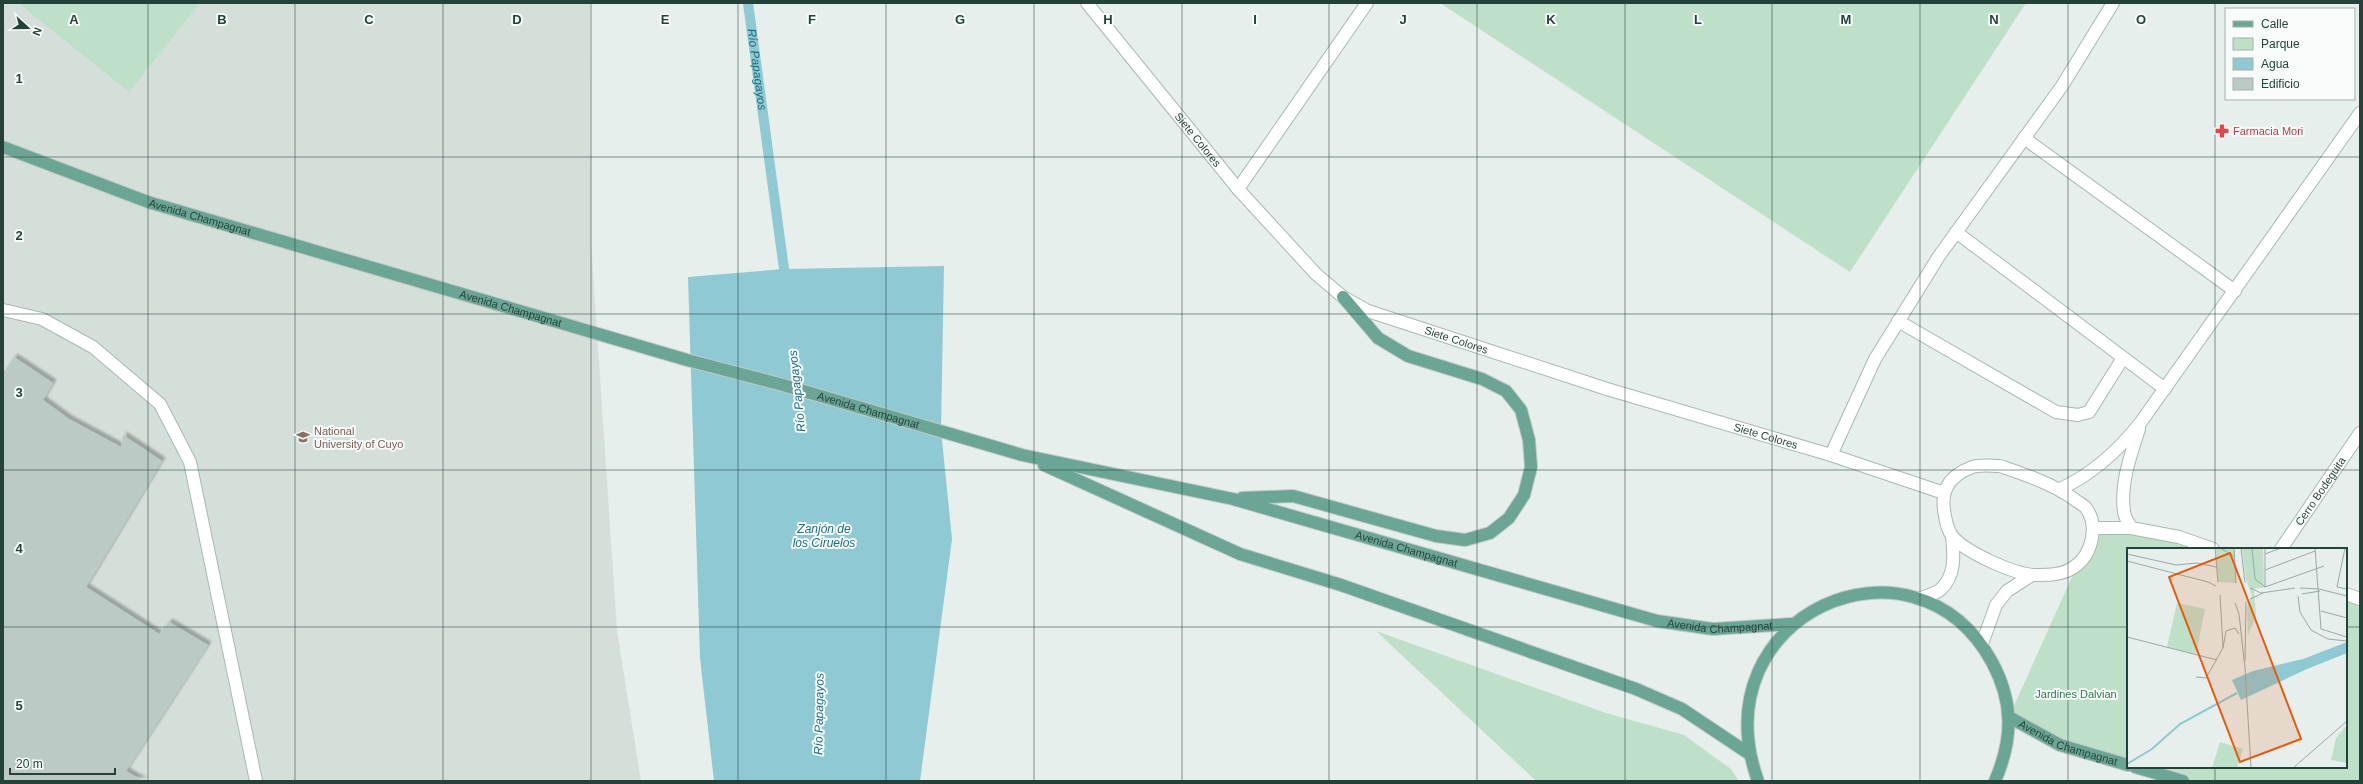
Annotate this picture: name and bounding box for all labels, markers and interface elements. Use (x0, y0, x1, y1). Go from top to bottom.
north arrow (8, 8, 48, 48)
legend (2225, 8, 2355, 100)
text: A (69, 12, 79, 27)
text: B (217, 12, 227, 27)
text: C (364, 12, 374, 27)
text: D (512, 12, 522, 27)
text: E (661, 12, 670, 27)
text: F (808, 12, 816, 27)
text: G (955, 12, 965, 27)
text: H (1103, 12, 1113, 27)
text: I (1253, 12, 1257, 27)
text: J (1399, 12, 1407, 27)
text: K (1546, 12, 1556, 27)
text: L (1694, 12, 1702, 27)
text: M (1841, 12, 1851, 27)
text: N (1989, 12, 1999, 27)
text: O (2136, 12, 2146, 27)
text: Calle (2261, 17, 2289, 31)
text: N (30, 26, 44, 37)
water label: Río Papagayos (745, 28, 769, 111)
text: Parque (2261, 37, 2300, 51)
text: Agua (2261, 57, 2289, 71)
text: 1 (15, 71, 23, 86)
text: Edificio (2261, 77, 2300, 91)
street label: Siete Colores (1172, 110, 1224, 169)
pharmacy icon: Farmacia Mori (2214, 123, 2230, 139)
place label: Farmacia Mori (2233, 125, 2303, 137)
street label: Avenida Champagnat (147, 197, 252, 238)
text: 2 (15, 228, 23, 243)
street label: Avenida Champagnat (458, 288, 563, 329)
street label: Siete Colores (1423, 324, 1490, 356)
water label: Río Papagayos (786, 349, 808, 433)
text: 3 (15, 385, 23, 400)
street label: Avenida Champagnat (816, 389, 921, 431)
street label: Siete Colores (1732, 421, 1800, 451)
place label: National University of Cuyo (314, 425, 403, 450)
school or university icon: National University of Cuyo (295, 429, 311, 445)
street label: Cerro Bodeguita (2293, 454, 2348, 528)
water label: Zanjón de los Ciruelos (793, 522, 855, 550)
street label: Avenida Champagnat (1354, 529, 1459, 569)
text: 4 (15, 541, 23, 556)
inset map (2127, 548, 2347, 768)
street label: Avenida Champagnat (1666, 617, 1773, 635)
water label: Río Papagayos (811, 673, 827, 755)
park label: Jardines Dalvian (2035, 688, 2117, 700)
text: 5 (15, 698, 23, 713)
street label: Avenida Champagnat (2017, 718, 2119, 768)
scale bar (10, 750, 115, 776)
text: 20 m (16, 757, 43, 771)

